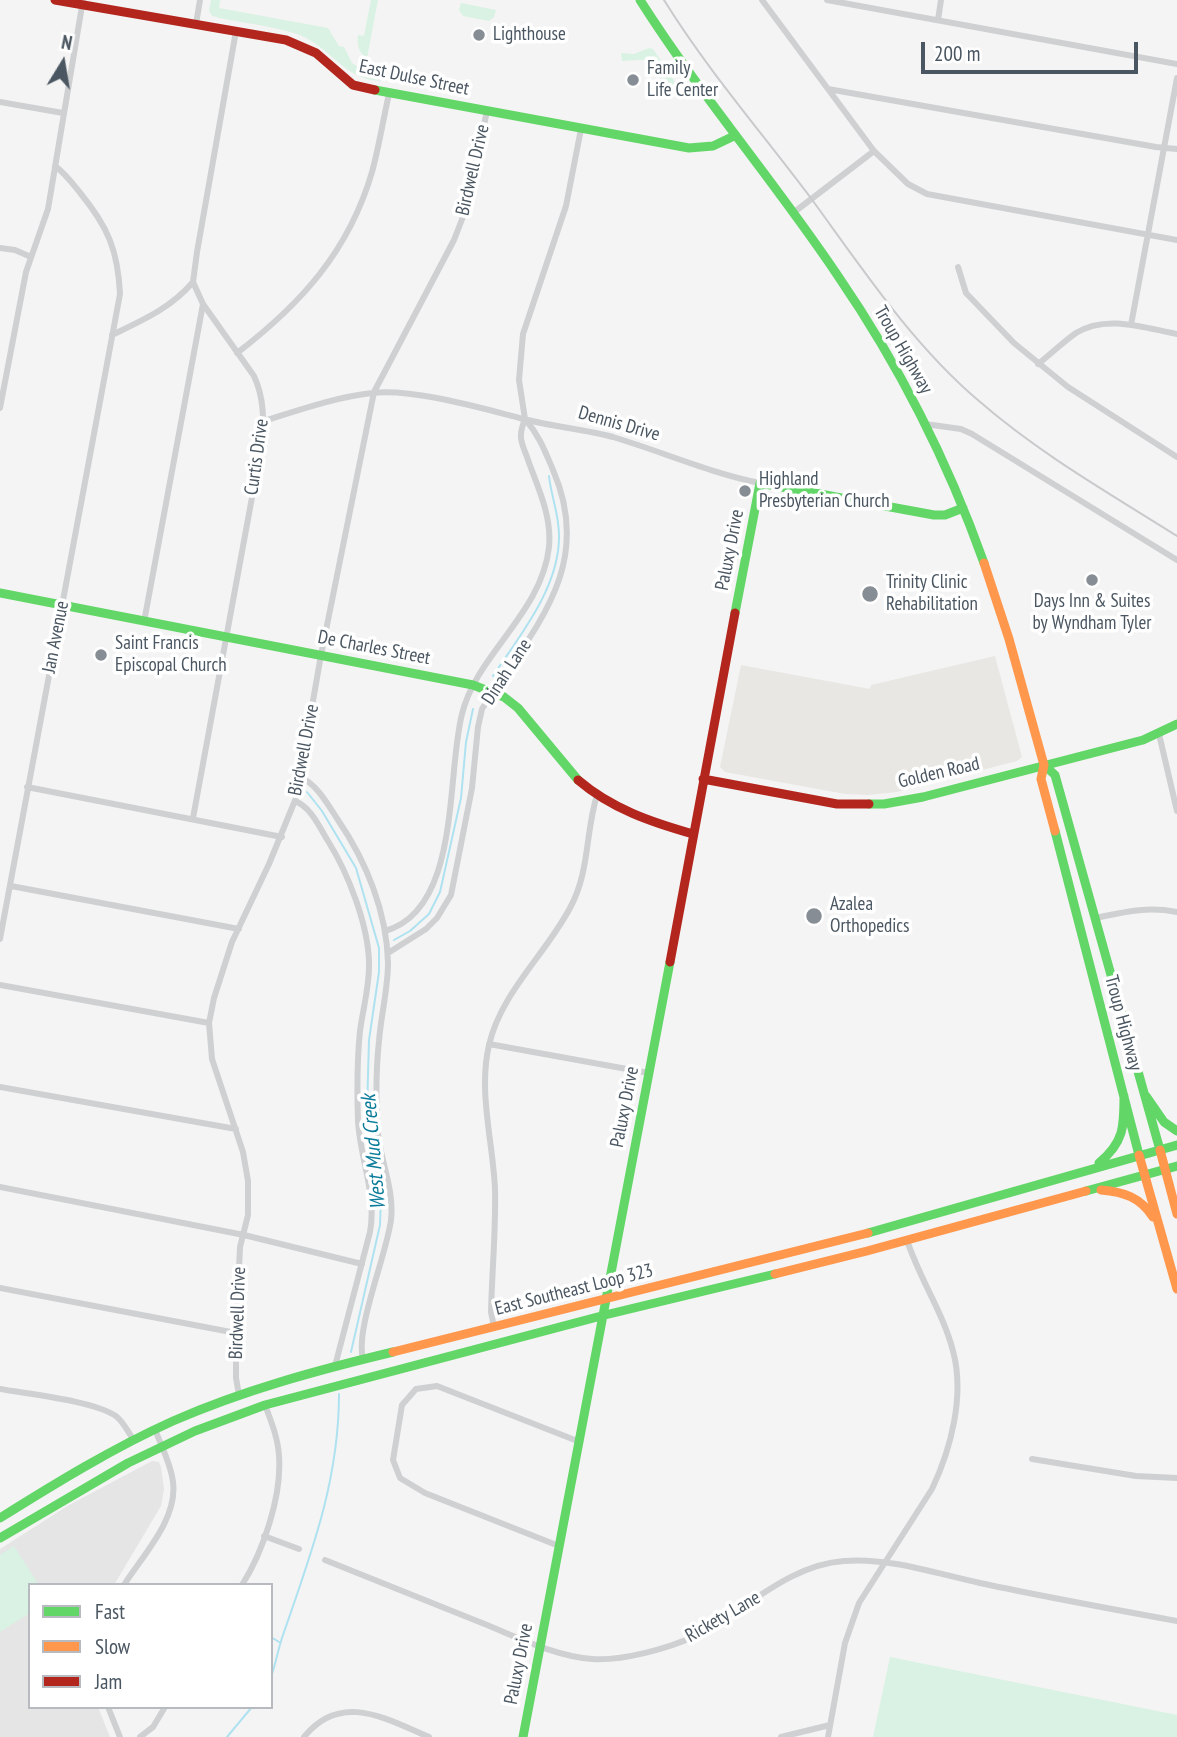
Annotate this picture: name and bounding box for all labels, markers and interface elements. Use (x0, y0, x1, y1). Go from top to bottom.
place label: Lighthouse (493, 24, 566, 46)
marker: Lighthouse (471, 27, 487, 43)
north arrow (28, 28, 98, 98)
scale bar (925, 28, 1142, 72)
text: N (60, 30, 74, 55)
text: 200 m (934, 40, 980, 67)
street label: East Dulse Street (357, 55, 471, 101)
place label: Family Life Center (647, 58, 718, 102)
marker: Family Life Center (625, 72, 641, 88)
street label: Birdwell Drive (451, 122, 495, 218)
street label: Troup Highway (869, 302, 937, 398)
street label: Dennis Drive (576, 402, 662, 446)
street label: Curtis Drive (240, 417, 274, 497)
place label: Highland Presbyterian Church (759, 469, 890, 513)
marker: Highland Presbyterian Church (737, 483, 753, 499)
street label: Paluxy Drive (711, 508, 749, 592)
place label: Trinity Clinic Rehabilitation (886, 572, 978, 616)
marker: Days Inn & Suites by Wyndham Tyler (1084, 572, 1100, 588)
marker: Trinity Clinic Rehabilitation (860, 584, 880, 604)
place label: Days Inn & Suites by Wyndham Tyler (1033, 591, 1151, 635)
street label: Jan Avenue (38, 599, 74, 675)
street label: De Charles Street (316, 626, 432, 670)
place label: Saint Francis Episcopal Church (115, 633, 227, 677)
street label: Dinah Lane (477, 635, 537, 709)
marker: Saint Francis Episcopal Church (93, 647, 109, 663)
street label: Birdwell Drive (284, 702, 324, 798)
street label: Golden Road (896, 753, 982, 793)
place label: Azalea Orthopedics (830, 894, 910, 938)
marker: Azalea Orthopedics (804, 906, 824, 926)
street label: Troup Highway (1099, 973, 1147, 1073)
street label: Paluxy Drive (606, 1065, 644, 1149)
water label: West Mud Creek (356, 1093, 392, 1211)
street label: East Southeast Loop 323 (493, 1259, 655, 1321)
street label: Birdwell Drive (225, 1266, 251, 1360)
legend (28, 1583, 273, 1709)
street label: Rickety Lane (681, 1586, 765, 1648)
text: Fast (95, 1598, 125, 1625)
street label: Paluxy Drive (500, 1622, 538, 1706)
text: Slow (95, 1633, 130, 1660)
text: Jam (95, 1668, 122, 1695)

